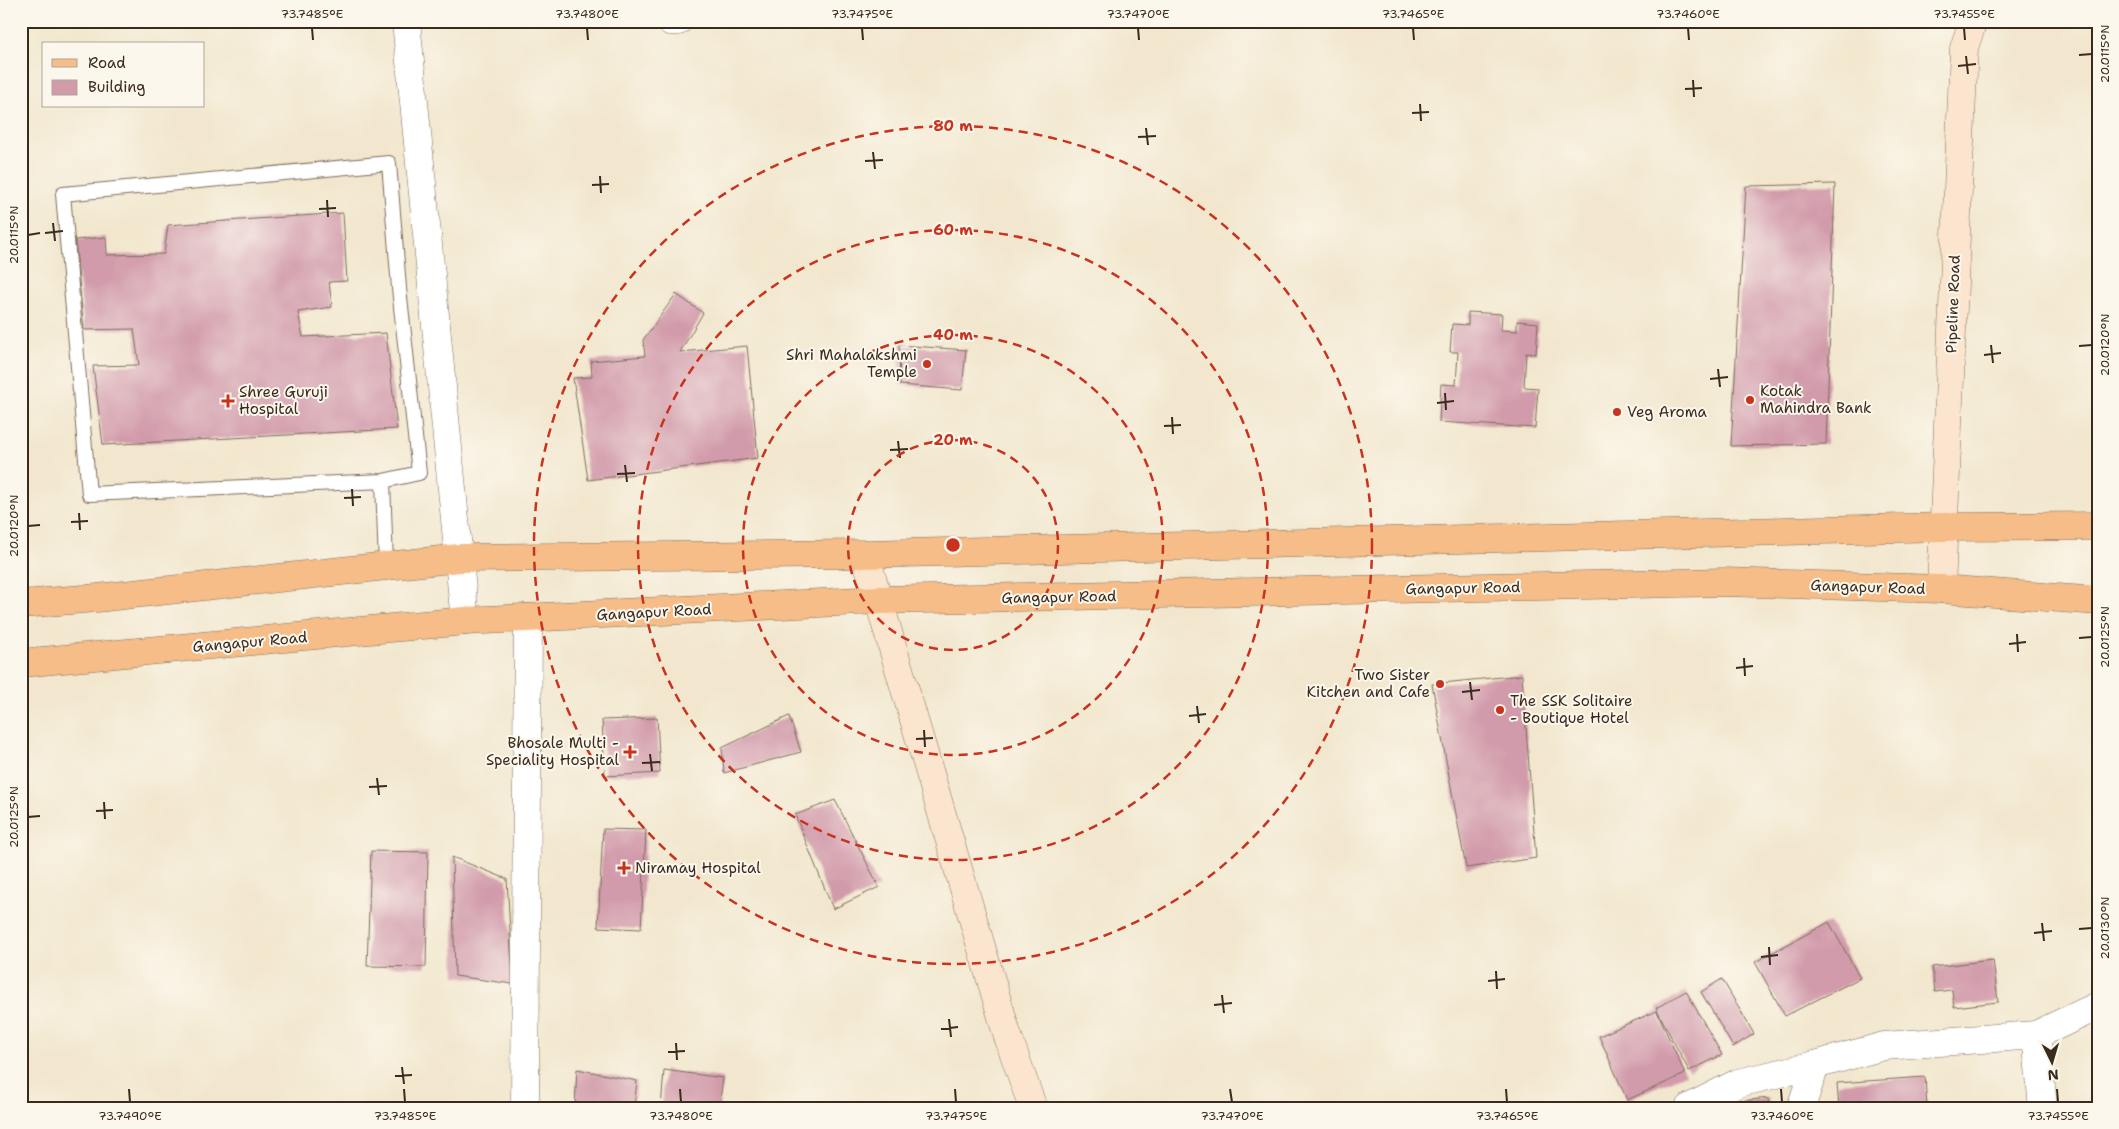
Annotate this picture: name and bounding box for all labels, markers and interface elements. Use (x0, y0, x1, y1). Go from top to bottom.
text: 73.7485°E (281, 6, 343, 22)
text: 73.7480°E (555, 6, 619, 22)
text: 73.7475°E (831, 6, 893, 22)
text: 73.7470°E (1106, 6, 1170, 22)
text: 73.7465°E (1382, 6, 1444, 22)
text: 73.7460°E (1656, 6, 1720, 22)
text: 73.7455°E (1933, 6, 1995, 22)
text: 20.0115°N (2097, 25, 2113, 83)
legend (42, 42, 205, 108)
text: Road (88, 53, 126, 73)
text: Building (88, 77, 145, 97)
text: 80 m (933, 116, 973, 136)
text: 20.0115°N (6, 206, 22, 264)
text: 60 m (933, 220, 973, 240)
street label: Pipeline Road (1941, 254, 1965, 354)
text: 20.0120°N (2097, 314, 2113, 376)
text: 40 m (933, 325, 973, 345)
place label: Shri Mahalakshmi Temple (786, 345, 917, 382)
marker: Shri Mahalakshmi Temple (921, 358, 933, 370)
place label: Kotak Mahindra Bank (1760, 381, 1872, 418)
place label: Shree Guruji Hospital (239, 382, 328, 419)
marker: Shree Guruji Hospital (221, 394, 235, 408)
marker: Kotak Mahindra Bank (1744, 394, 1756, 406)
place label: Veg Aroma (1627, 402, 1708, 422)
marker: Veg Aroma (1611, 406, 1623, 418)
text: 20 m (933, 430, 973, 450)
text: 20.0120°N (6, 495, 22, 557)
centre of rings (944, 536, 962, 554)
street label: Gangapur Road (1810, 575, 1926, 599)
street label: Gangapur Road (1405, 577, 1521, 599)
street label: Gangapur Road (1001, 586, 1117, 608)
street label: Gangapur Road (596, 599, 712, 625)
text: 20.0125°N (2097, 606, 2113, 668)
street label: Gangapur Road (192, 627, 309, 657)
place label: Two Sister Kitchen and Cafe (1307, 665, 1430, 702)
marker: Two Sister Kitchen and Cafe (1434, 678, 1446, 690)
place label: The SSK Solitaire - Boutique Hotel (1510, 691, 1632, 728)
marker: The SSK Solitaire - Boutique Hotel (1494, 704, 1506, 716)
place label: Bhosale Multi - Speciality Hospital (486, 733, 619, 770)
marker: Bhosale Multi - Speciality Hospital (623, 745, 637, 759)
text: 20.0125°N (6, 786, 22, 848)
place label: Niramay Hospital (635, 858, 761, 878)
marker: Niramay Hospital (617, 861, 631, 875)
text: 20.0130°N (2097, 897, 2113, 959)
north arrow (2026, 1036, 2076, 1086)
text: N (2047, 1066, 2059, 1084)
text: 73.7490°E (98, 1108, 162, 1124)
text: 73.7485°E (374, 1108, 436, 1124)
text: 73.7480°E (649, 1108, 713, 1124)
text: 73.7475°E (925, 1108, 987, 1124)
text: 73.7470°E (1200, 1108, 1264, 1124)
text: 73.7465°E (1476, 1108, 1538, 1124)
text: 73.7460°E (1750, 1108, 1814, 1124)
text: 73.7455°E (2027, 1108, 2089, 1124)

